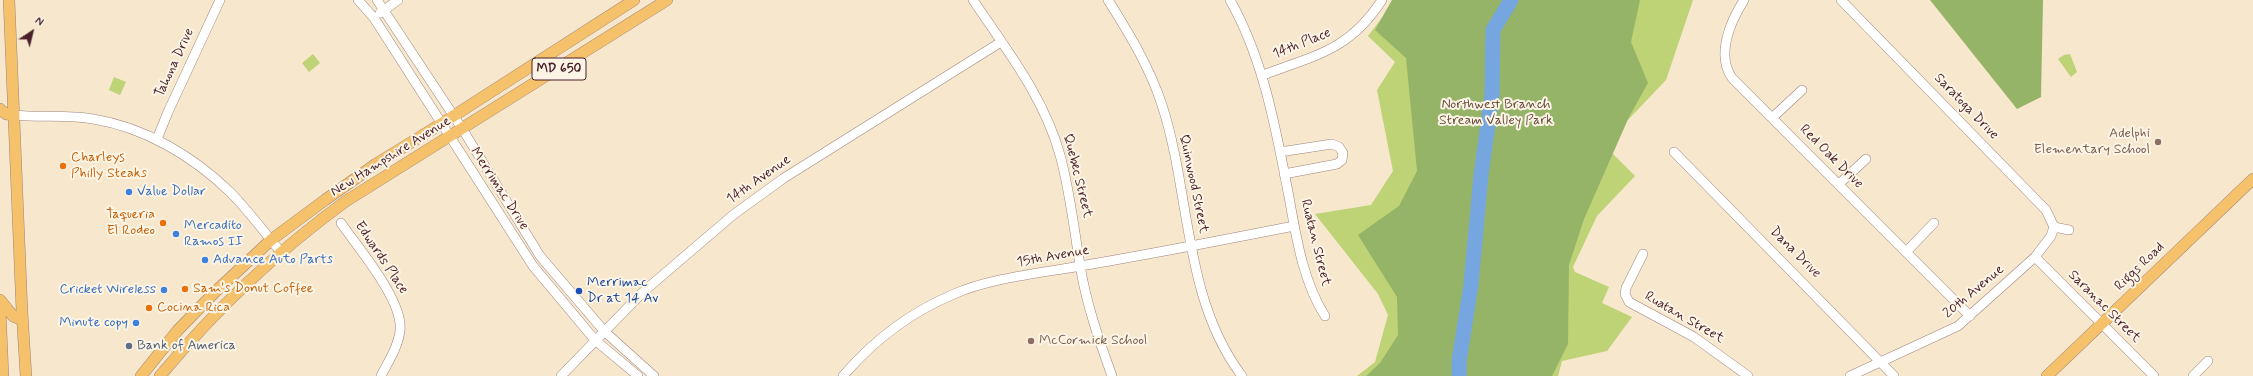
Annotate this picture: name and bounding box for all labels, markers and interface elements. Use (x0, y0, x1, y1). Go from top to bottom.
north arrow (12, 12, 52, 52)
text: N (32, 14, 46, 30)
street label: 14th Place (1271, 25, 1333, 63)
street label: Tahona Drive (152, 26, 198, 100)
road number: MD 650 (532, 58, 586, 80)
street label: Saratoga Drive (1930, 70, 2002, 144)
park label: Northwest Branch Stream Valley Park (1439, 97, 1553, 130)
street label: New Hampshire Avenue (328, 113, 454, 201)
street label: Red Oak Drive (1795, 121, 1867, 193)
place label: Adelphi Elementary School (2034, 126, 2150, 158)
street label: Quebec Street (1058, 132, 1096, 220)
street label: Quinwood Street (1174, 133, 1212, 235)
marker: Adelphi Elementary School (2153, 137, 2163, 147)
street label: Merrimac Drive (466, 144, 532, 234)
place label: Charleys Philly Steaks (71, 150, 147, 182)
street label: 14th Avenue (724, 152, 794, 208)
marker: Charleys Philly Steaks (58, 161, 68, 171)
place label: Value Dollar (137, 184, 206, 200)
marker: Value Dollar (124, 187, 134, 197)
street label: Ruatan Street (1296, 198, 1334, 288)
place label: Taqueria El Rodeo (106, 207, 155, 240)
marker: Taqueria El Rodeo (158, 218, 168, 228)
place label: Mercadito Ramos II (184, 218, 243, 250)
street label: Edwards Place (351, 218, 411, 298)
street label: Dana Drive (1766, 224, 1824, 282)
marker: Mercadito Ramos II (171, 229, 181, 239)
street label: Riggs Road (2112, 239, 2168, 295)
street label: 15th Avenue (1016, 242, 1090, 272)
place label: Advance Auto Parts (213, 252, 333, 268)
marker: Advance Auto Parts (200, 255, 210, 265)
street label: 20th Avenue (1940, 262, 2008, 322)
street label: Saranac Street (2064, 267, 2144, 347)
place label: Merrimac Dr at 14 Av (587, 275, 658, 308)
place label: Sam's Donut Coffee (193, 281, 313, 297)
place label: Cricket Wireless (59, 282, 156, 298)
marker: Sam's Donut Coffee (180, 284, 190, 294)
marker: Cricket Wireless (159, 285, 169, 295)
marker: Merrimac Dr at 14 Av (574, 286, 584, 296)
street label: Ruatan Street (1641, 289, 1727, 347)
place label: Cocina Rica (157, 300, 230, 316)
marker: Cocina Rica (144, 303, 154, 313)
place label: Minute copy (59, 315, 128, 331)
marker: Minute copy (131, 318, 141, 328)
place label: McCormick School (1039, 333, 1147, 349)
marker: McCormick School (1026, 336, 1036, 346)
place label: Bank of America (137, 338, 236, 354)
marker: Bank of America (124, 341, 134, 351)

